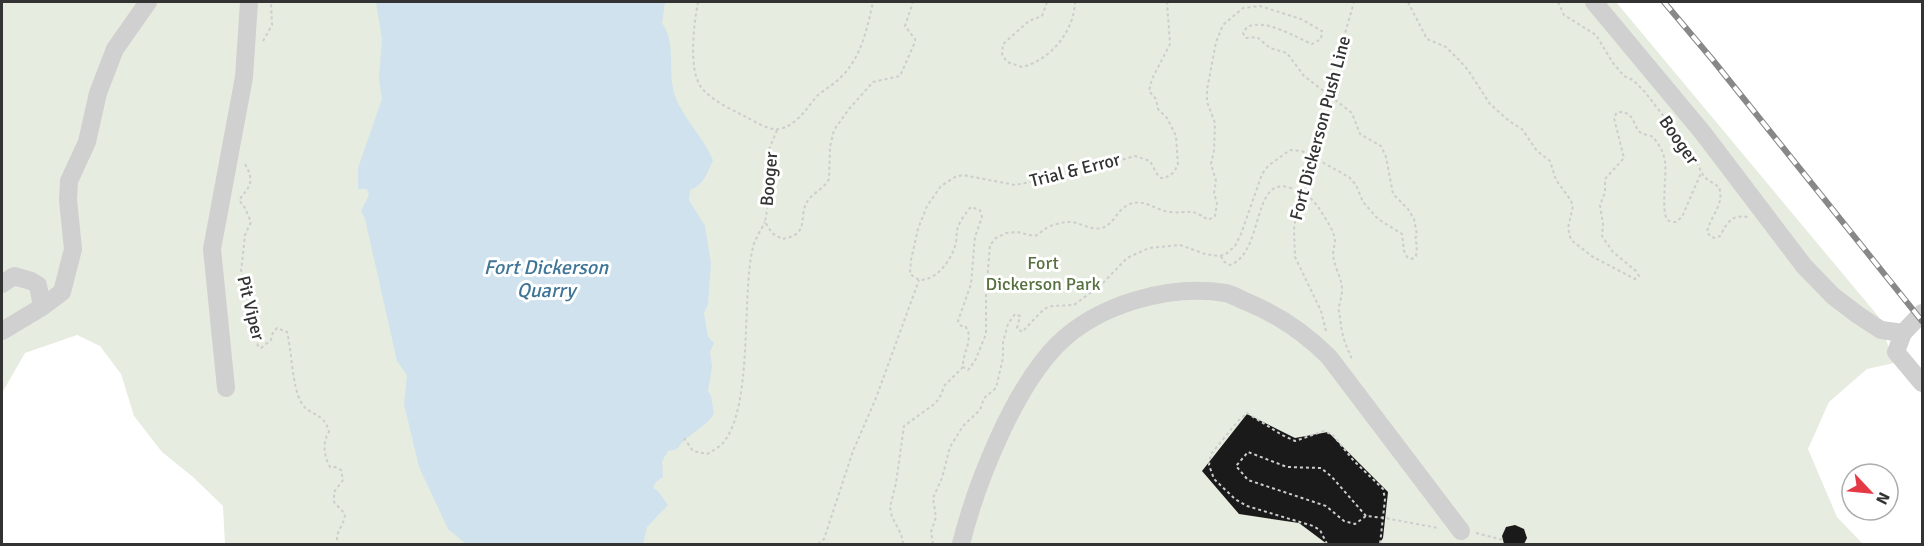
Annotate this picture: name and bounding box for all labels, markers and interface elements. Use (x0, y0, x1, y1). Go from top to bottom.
street label: Fort Dickerson Push Line (1285, 33, 1355, 223)
street label: Booger (1654, 111, 1704, 169)
street label: Trial & Error (1028, 148, 1123, 192)
street label: Booger (756, 150, 782, 207)
park label: Fort Dickerson Park (986, 252, 1100, 295)
water label: Fort Dickerson Quarry (484, 255, 609, 303)
street label: Pit Viper (232, 273, 270, 343)
north arrow (1840, 462, 1900, 522)
text: N (1871, 489, 1894, 508)

